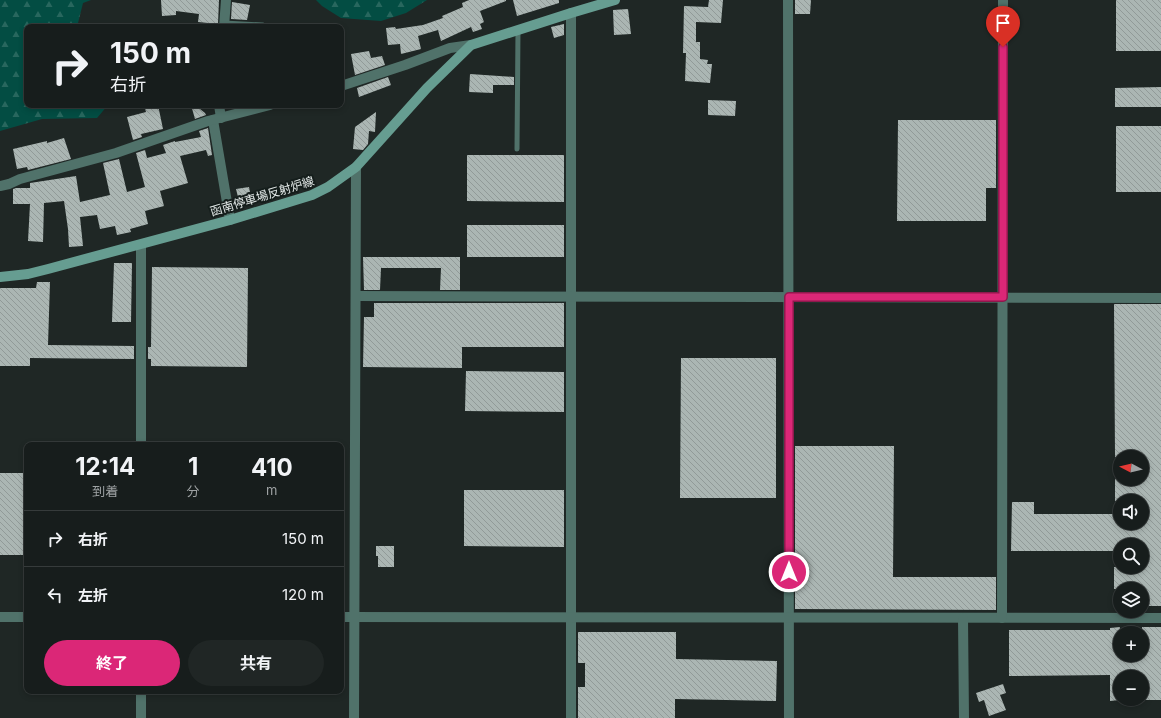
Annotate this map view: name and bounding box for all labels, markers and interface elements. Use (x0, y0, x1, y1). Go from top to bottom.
pin (986, 6, 1020, 47)
icon: arrive (992, 12, 1014, 34)
text: 150 m (110, 36, 191, 70)
icon: right (44, 40, 96, 92)
text: 右折 (110, 74, 146, 95)
street label: 函南停車場反射炉線 (208, 173, 316, 219)
north arrow (1113, 450, 1149, 486)
map controls (1113, 450, 1149, 706)
text: 12:14 (75, 452, 135, 481)
text: 1 (188, 452, 198, 481)
text: 410 (251, 453, 293, 482)
text: m (266, 482, 278, 498)
text: 到着 (92, 483, 118, 499)
text: 分 (187, 483, 200, 499)
button: sound (1113, 494, 1149, 530)
icon: right (44, 528, 66, 550)
text: 150 m (282, 529, 324, 548)
text: 右折 (78, 530, 108, 549)
button: search (1113, 538, 1149, 574)
position arrow (768, 551, 810, 593)
button: layers (1113, 582, 1149, 618)
icon: left (44, 584, 66, 606)
text: 120 m (282, 585, 324, 604)
text: 左折 (78, 586, 108, 605)
button: + (1113, 626, 1149, 662)
button: 終了 (44, 640, 180, 686)
button: 共有 (188, 640, 324, 686)
button: − (1113, 670, 1149, 706)

